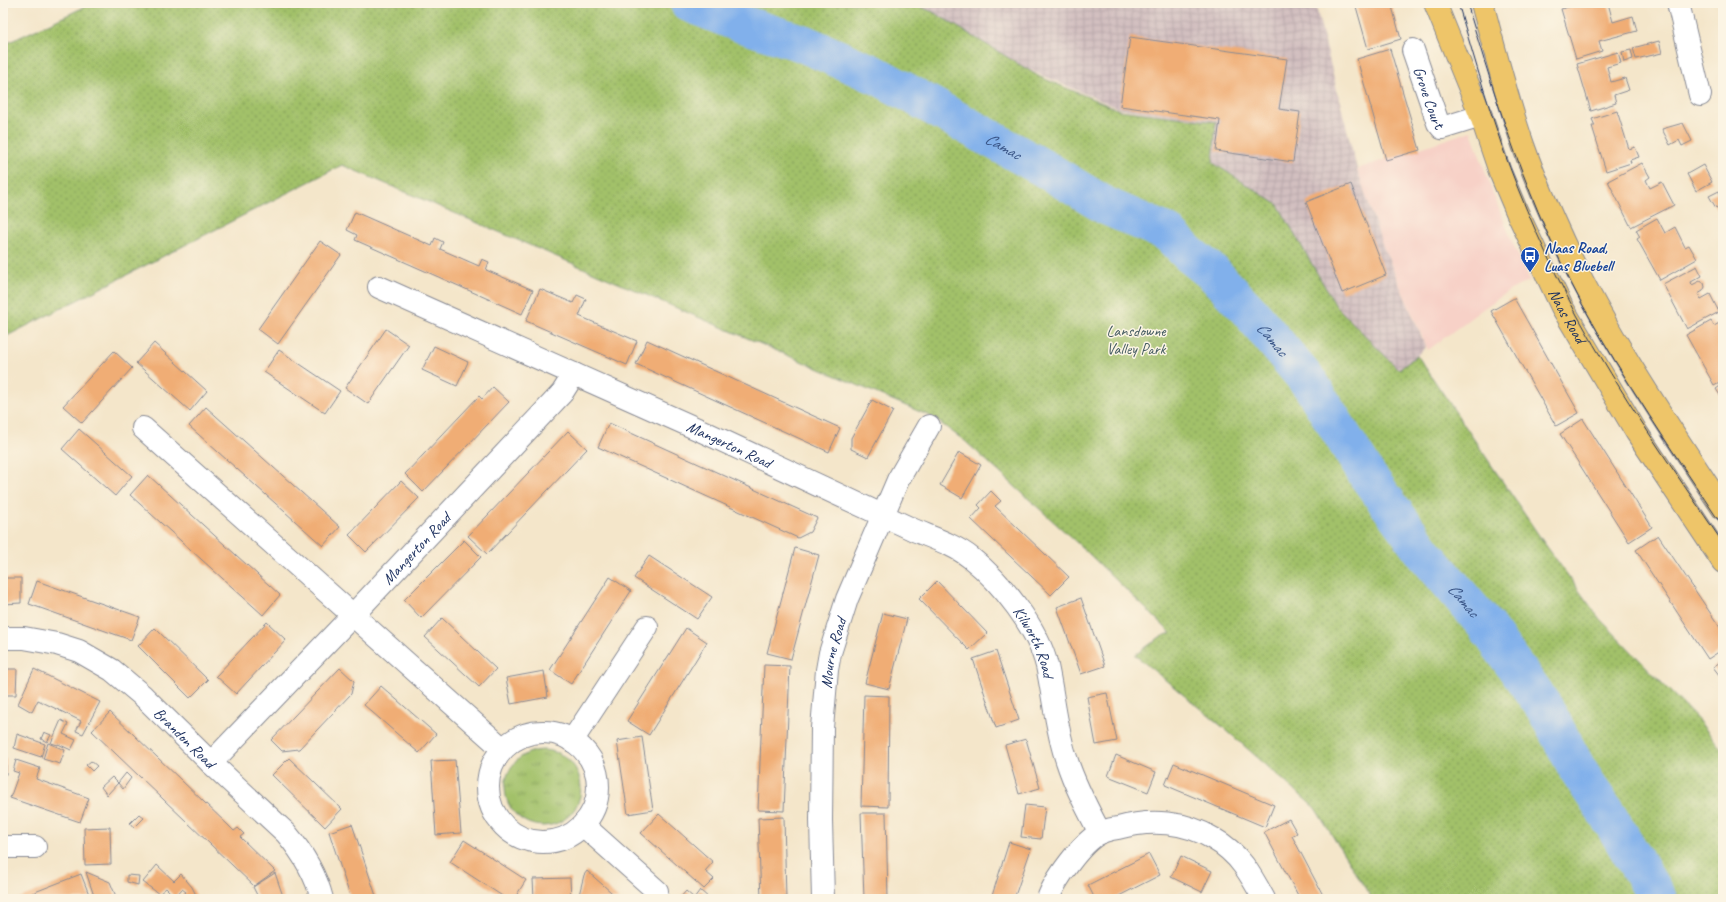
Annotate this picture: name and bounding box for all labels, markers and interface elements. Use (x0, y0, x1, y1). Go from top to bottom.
street label: Grove Court (1408, 64, 1449, 135)
water label: Camac (981, 128, 1026, 165)
place label: Naas Road, Luas Bluebell (1544, 238, 1616, 276)
bus stop icon: Naas Road, Luas Bluebell (1519, 245, 1541, 273)
street label: Naas Road (1544, 286, 1592, 349)
water label: Camac (1252, 318, 1294, 362)
park label: Lansdowne Valley Park (1106, 321, 1167, 359)
street label: Mangerton Road (684, 417, 777, 474)
street label: Mangerton Road (378, 507, 457, 589)
water label: Camac (1443, 579, 1485, 623)
street label: Kilworth Road (1008, 602, 1059, 682)
street label: Mourne Road (816, 613, 852, 689)
street label: Brandon Road (149, 703, 221, 775)

